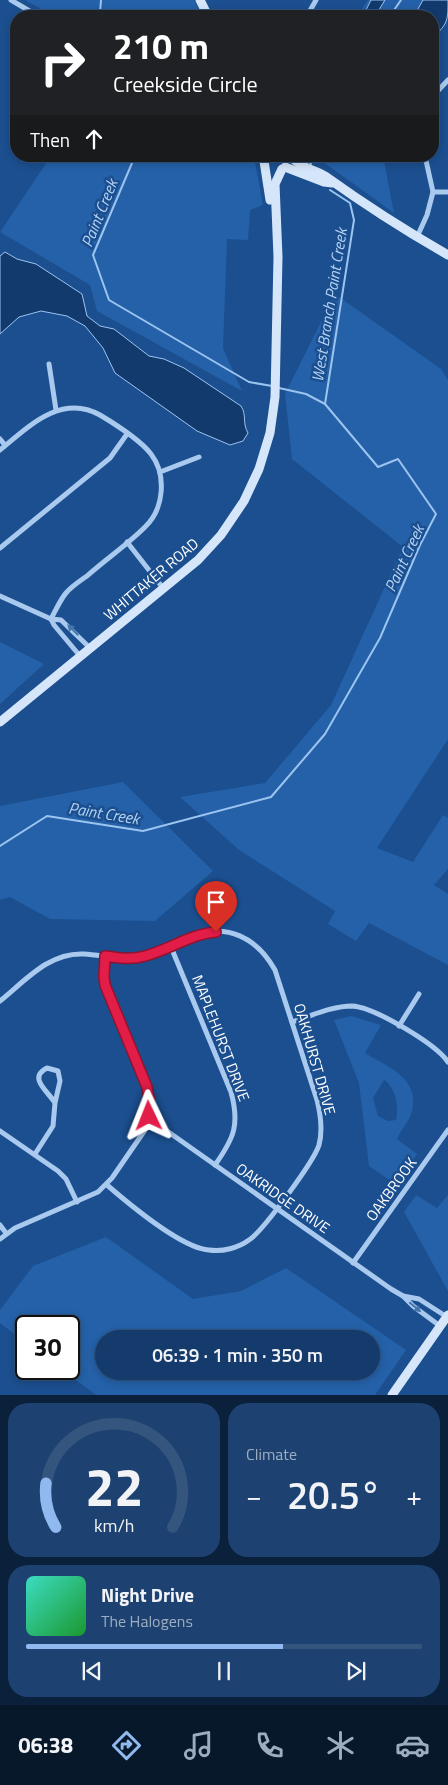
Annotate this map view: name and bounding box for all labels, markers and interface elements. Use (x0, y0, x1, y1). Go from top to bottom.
text: 210 m (113, 19, 209, 73)
icon: right (30, 30, 95, 95)
text: Creekside Circle (113, 67, 258, 101)
text: Then (30, 125, 70, 154)
icon: ahead (80, 125, 108, 153)
water label: Paint Creek (75, 174, 124, 251)
water label: West Branch Paint Creek (305, 225, 353, 384)
water label: Paint Creek (378, 519, 431, 595)
street label: WHITTAKER ROAD (98, 532, 204, 626)
one-way arrow (67, 624, 79, 636)
water label: Paint Creek (67, 796, 143, 831)
pin (195, 881, 237, 932)
icon: arrive (202, 888, 230, 916)
street label: MAPLEHURST DRIVE (186, 971, 256, 1105)
street label: OAKHURST DRIVE (288, 1000, 342, 1118)
position arrow (122, 1089, 174, 1141)
street label: OAKBROOK (360, 1152, 422, 1226)
street label: OAKRIDGE DRIVE (231, 1157, 335, 1239)
one-way arrow (408, 1301, 421, 1312)
speed limit sign: 30 (15, 1315, 80, 1380)
text: 06:39 · 1 min · 350 m (152, 1340, 323, 1369)
text: Climate (246, 1442, 297, 1466)
text: 22 (85, 1447, 143, 1526)
text: 20.5° (287, 1466, 381, 1524)
text: − (246, 1474, 262, 1517)
text: + (406, 1474, 422, 1517)
text: km/h (94, 1512, 134, 1539)
text: Night Drive (101, 1580, 194, 1609)
text: The Halogens (101, 1609, 193, 1633)
icon: previous (78, 1657, 106, 1685)
icon: pause (210, 1657, 238, 1685)
icon: next (342, 1657, 370, 1685)
text: 06:38 (18, 1728, 73, 1762)
icon: directions (109, 1728, 144, 1763)
icon: music (181, 1728, 216, 1763)
icon: phone (252, 1728, 287, 1763)
icon: climate (323, 1728, 358, 1763)
icon: car (395, 1728, 430, 1763)

